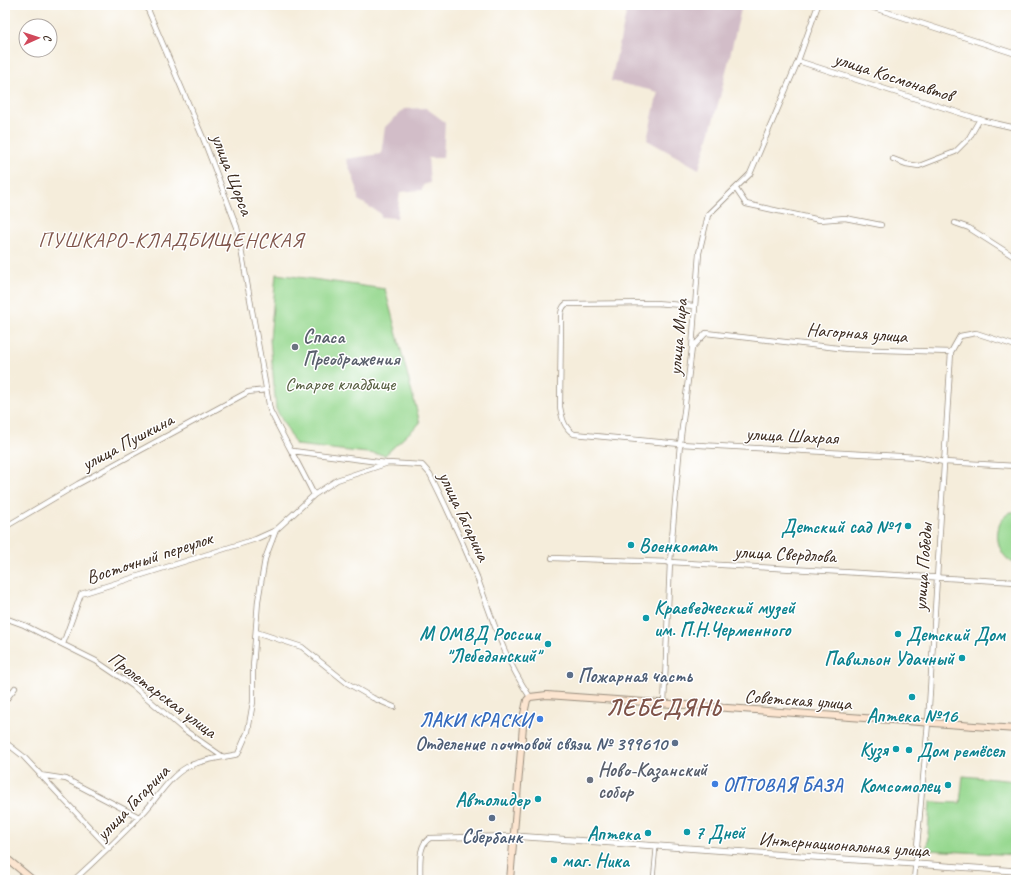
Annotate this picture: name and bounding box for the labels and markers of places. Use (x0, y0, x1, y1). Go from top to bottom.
place label: Спаса Преображения (303, 325, 401, 371)
marker: Спаса Преображения (290, 342, 300, 352)
place label: Детский сад №1 (781, 515, 902, 539)
marker: Детский сад №1 (903, 521, 913, 531)
place label: Военкомат (639, 534, 718, 558)
marker: Военкомат (626, 540, 636, 550)
place label: Краеведческий музей им. П.Н.Черменного (654, 596, 797, 642)
marker: Краеведческий музей им. П.Н.Черменного (641, 613, 651, 623)
place label: М ОМВД России "Лебедянский" (419, 622, 544, 668)
place label: Детский Дом (906, 623, 1007, 647)
marker: Детский Дом (893, 629, 903, 639)
marker: М ОМВД России "Лебедянский" (543, 639, 553, 649)
place label: Павильон Удачный (824, 647, 956, 671)
marker: Павильон Удачный (957, 653, 967, 663)
place label: Пожарная часть (578, 664, 694, 688)
marker: Пожарная часть (565, 670, 575, 680)
marker: Аптека №16 (907, 692, 917, 702)
place label: Аптека №16 (867, 704, 959, 728)
place label: ЛАКИ КРАСКИ (419, 708, 536, 732)
marker: ЛАКИ КРАСКИ (535, 714, 545, 724)
place label: Отделение почтовой связи № 399610 (415, 732, 669, 756)
marker: Отделение почтовой связи № 399610 (670, 738, 680, 748)
place label: Кузя (860, 738, 889, 763)
place label: Дом ремёсел (917, 739, 1006, 763)
marker: Кузя (891, 744, 901, 754)
marker: Дом ремёсел (904, 745, 914, 755)
place label: Ново-Казанский собор (598, 758, 709, 804)
place label: ОПТОВАЯ БАЗА (723, 773, 843, 797)
place label: Комсомолец (859, 774, 941, 798)
marker: Ново-Казанский собор (585, 775, 595, 785)
marker: ОПТОВАЯ БАЗА (710, 779, 720, 789)
marker: Комсомолец (943, 780, 953, 790)
place label: Автолидер (455, 788, 531, 812)
marker: Автолидер (533, 794, 543, 804)
marker: Сбербанк (487, 813, 497, 823)
place label: 7 Дней (695, 821, 747, 845)
place label: Аптека (587, 822, 642, 846)
place label: Сбербанк (462, 825, 524, 849)
marker: 7 Дней (682, 827, 692, 837)
marker: Аптека (643, 828, 653, 838)
place label: маг. Ника (562, 849, 631, 873)
marker: маг. Ника (549, 855, 559, 865)

